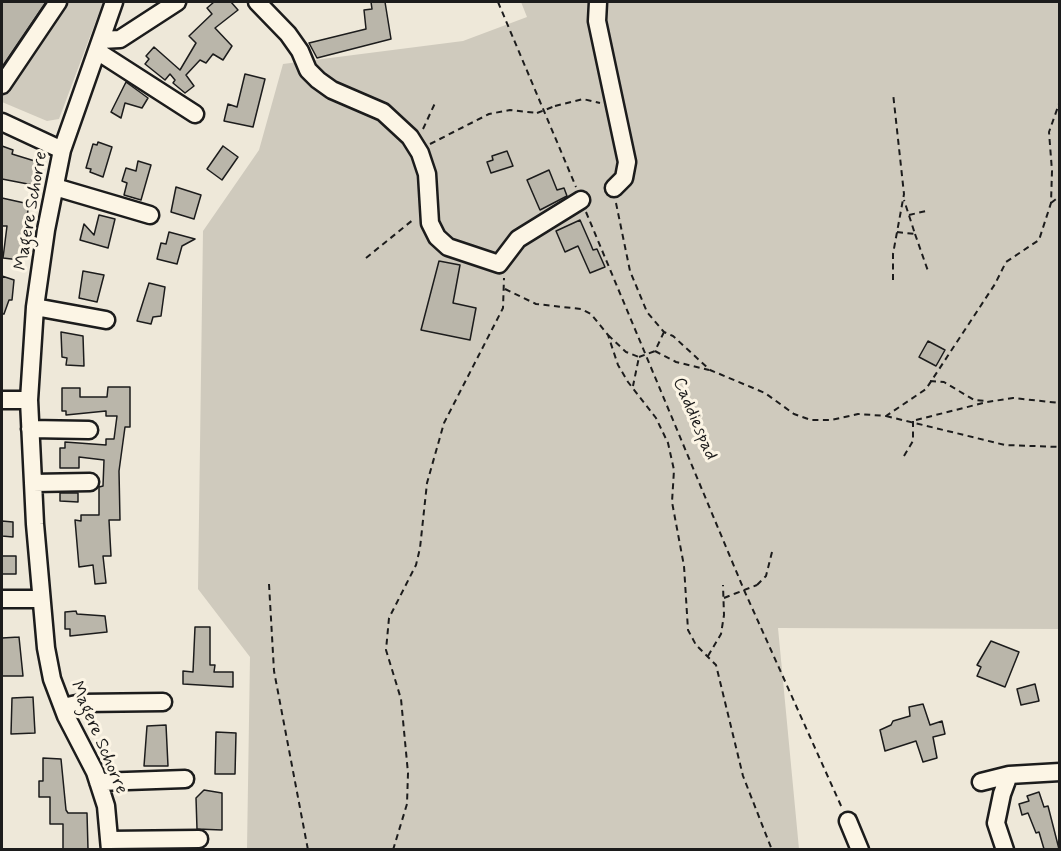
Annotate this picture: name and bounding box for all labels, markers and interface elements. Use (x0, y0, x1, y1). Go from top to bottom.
street label: Magere Schorre (11, 150, 53, 272)
street label: Caddiespad (667, 374, 721, 464)
street label: Magere Schorre (64, 678, 132, 798)

